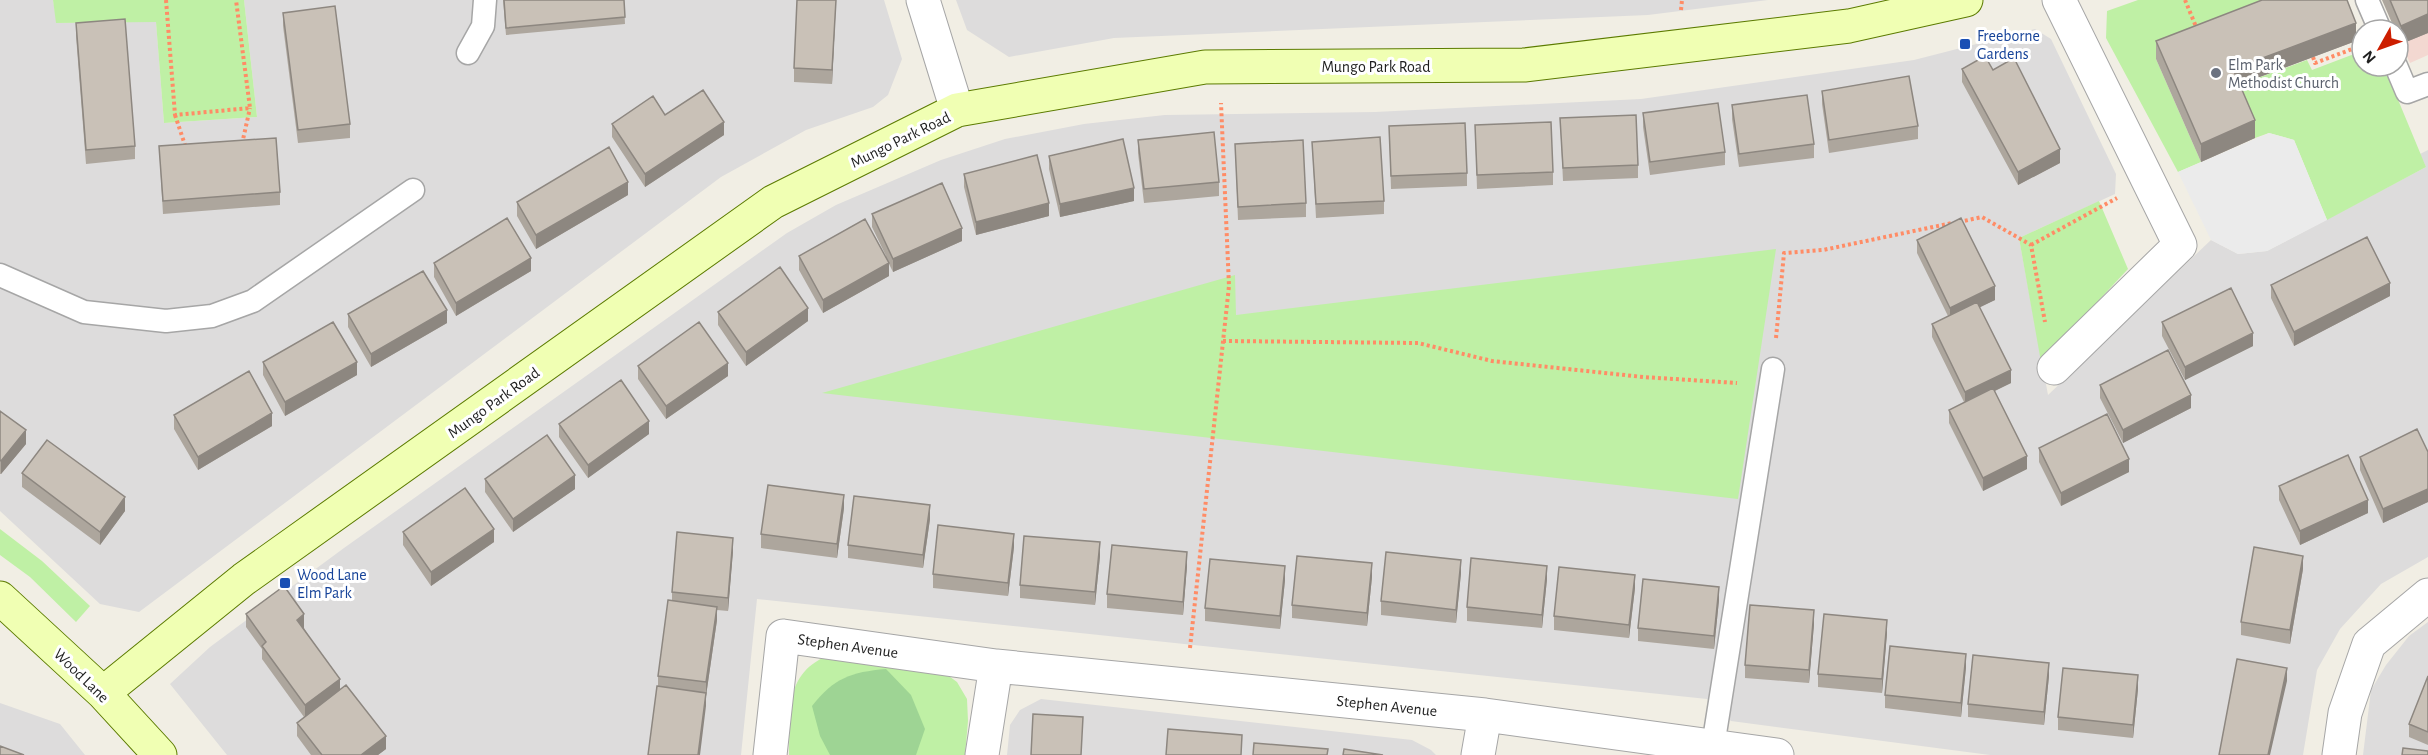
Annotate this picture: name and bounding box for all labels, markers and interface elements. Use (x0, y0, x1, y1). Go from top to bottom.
north arrow (2350, 18, 2410, 78)
place label: Freeborne Gardens (1977, 28, 2040, 62)
marker: Freeborne Gardens (1958, 37, 1972, 51)
text: N (2360, 48, 2379, 66)
place label: Elm Park Methodist Church (2228, 57, 2339, 91)
street label: Mungo Park Road (1322, 59, 1430, 75)
marker: Elm Park Methodist Church (2209, 66, 2223, 80)
street label: Mungo Park Road (848, 109, 953, 171)
street label: Mungo Park Road (445, 364, 542, 441)
place label: Wood Lane Elm Park (297, 567, 367, 601)
marker: Wood Lane Elm Park (278, 576, 292, 590)
street label: Stephen Avenue (797, 631, 899, 661)
street label: Wood Lane (51, 646, 112, 706)
street label: Stephen Avenue (1336, 693, 1438, 719)

